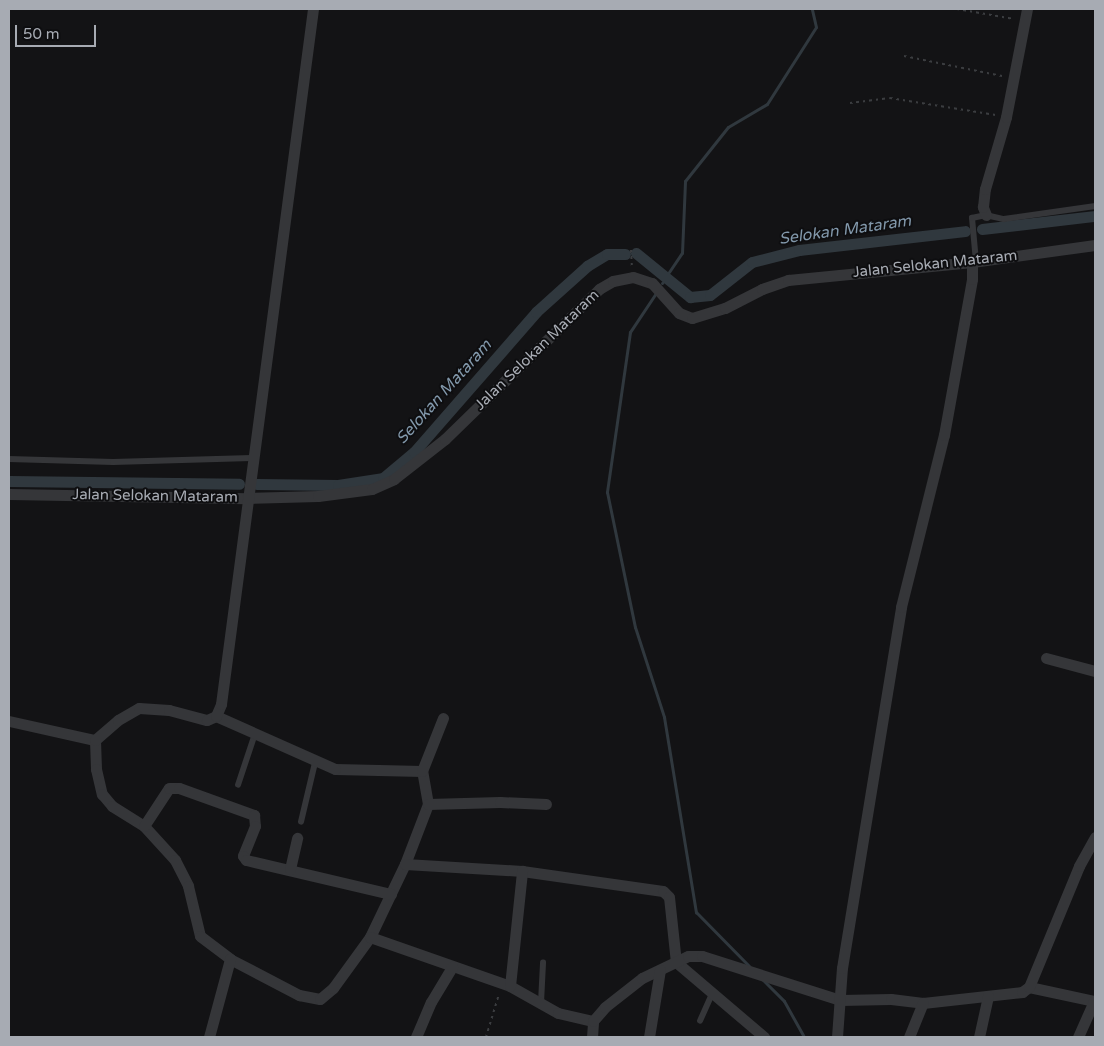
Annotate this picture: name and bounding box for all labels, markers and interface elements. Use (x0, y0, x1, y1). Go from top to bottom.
scale bar (18, 15, 99, 47)
text: 50 m (23, 25, 60, 43)
water label: Selokan Mataram (778, 211, 912, 249)
street label: Jalan Selokan Mataram (852, 246, 1018, 282)
street label: Jalan Selokan Mataram (471, 286, 603, 414)
water label: Selokan Mataram (392, 336, 496, 448)
street label: Jalan Selokan Mataram (72, 486, 238, 506)

